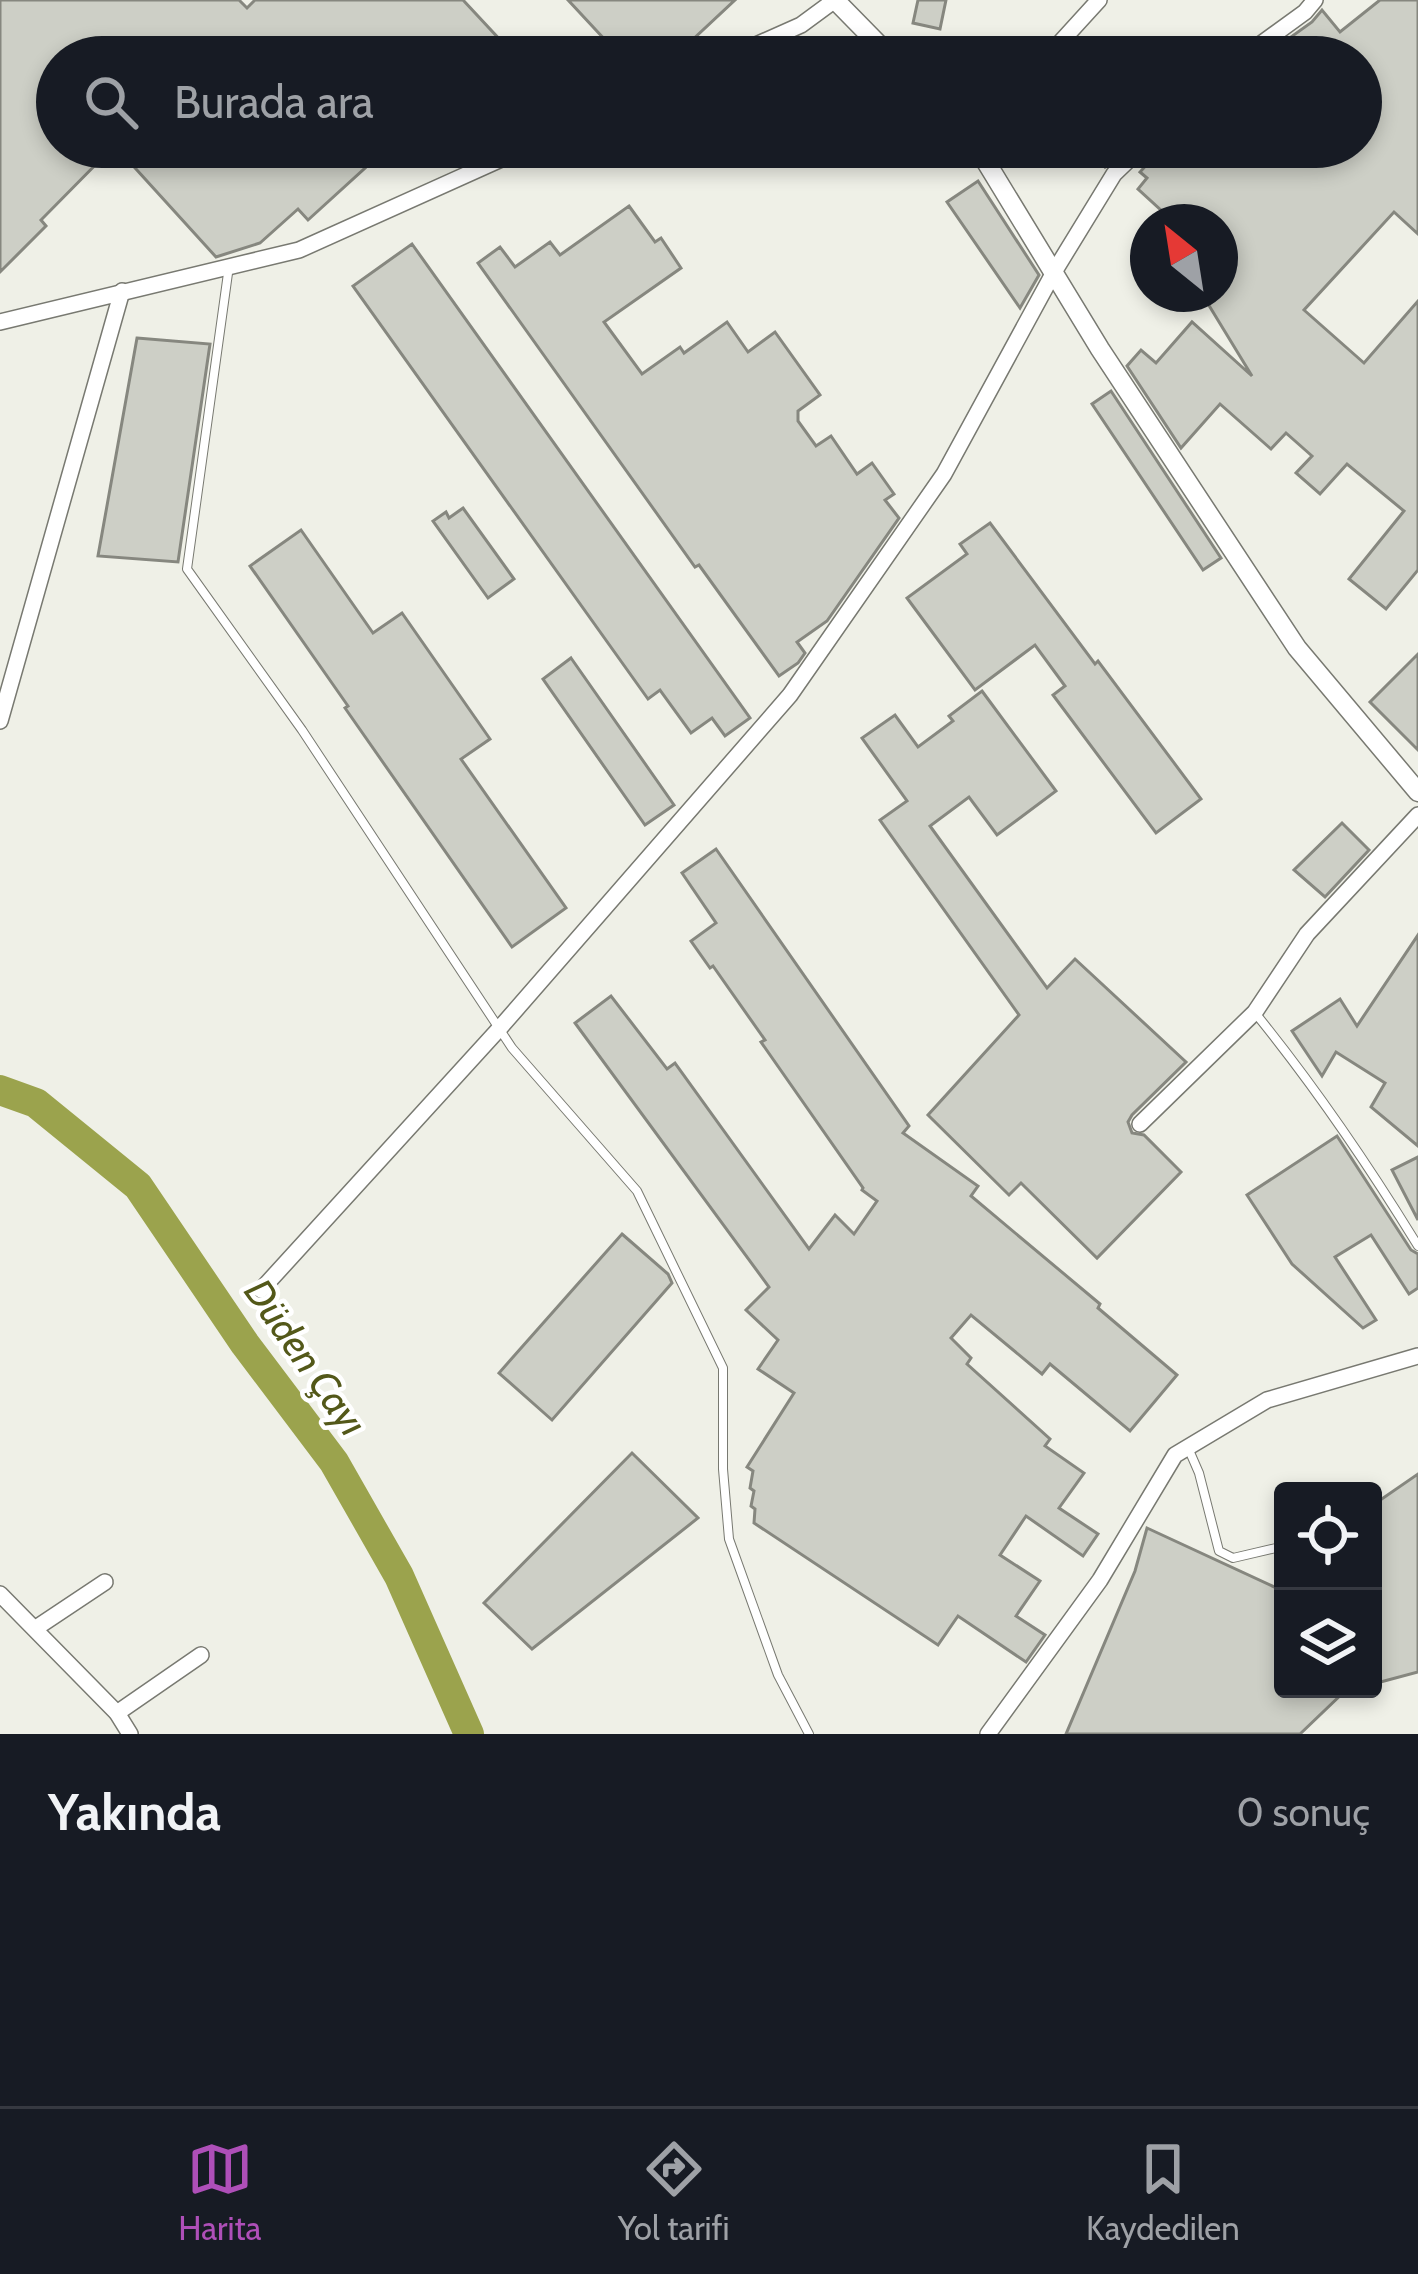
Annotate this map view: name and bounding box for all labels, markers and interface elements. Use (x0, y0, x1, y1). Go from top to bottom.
search box (36, 36, 1382, 168)
icon: search (78, 69, 144, 135)
text: Burada ara (174, 75, 374, 129)
north arrow (1130, 204, 1238, 312)
water label: Düden Çayı (235, 1269, 377, 1445)
map controls (1274, 1482, 1382, 1698)
button: locate (1274, 1482, 1382, 1590)
button: layers (1274, 1590, 1382, 1698)
text: Yakında (48, 1781, 221, 1843)
text: 0 sonuç (1236, 1788, 1370, 1836)
tab: Harita (178, 2136, 261, 2248)
tab: Yol tarifi (618, 2136, 730, 2248)
tab: Kaydedilen (1086, 2136, 1240, 2248)

